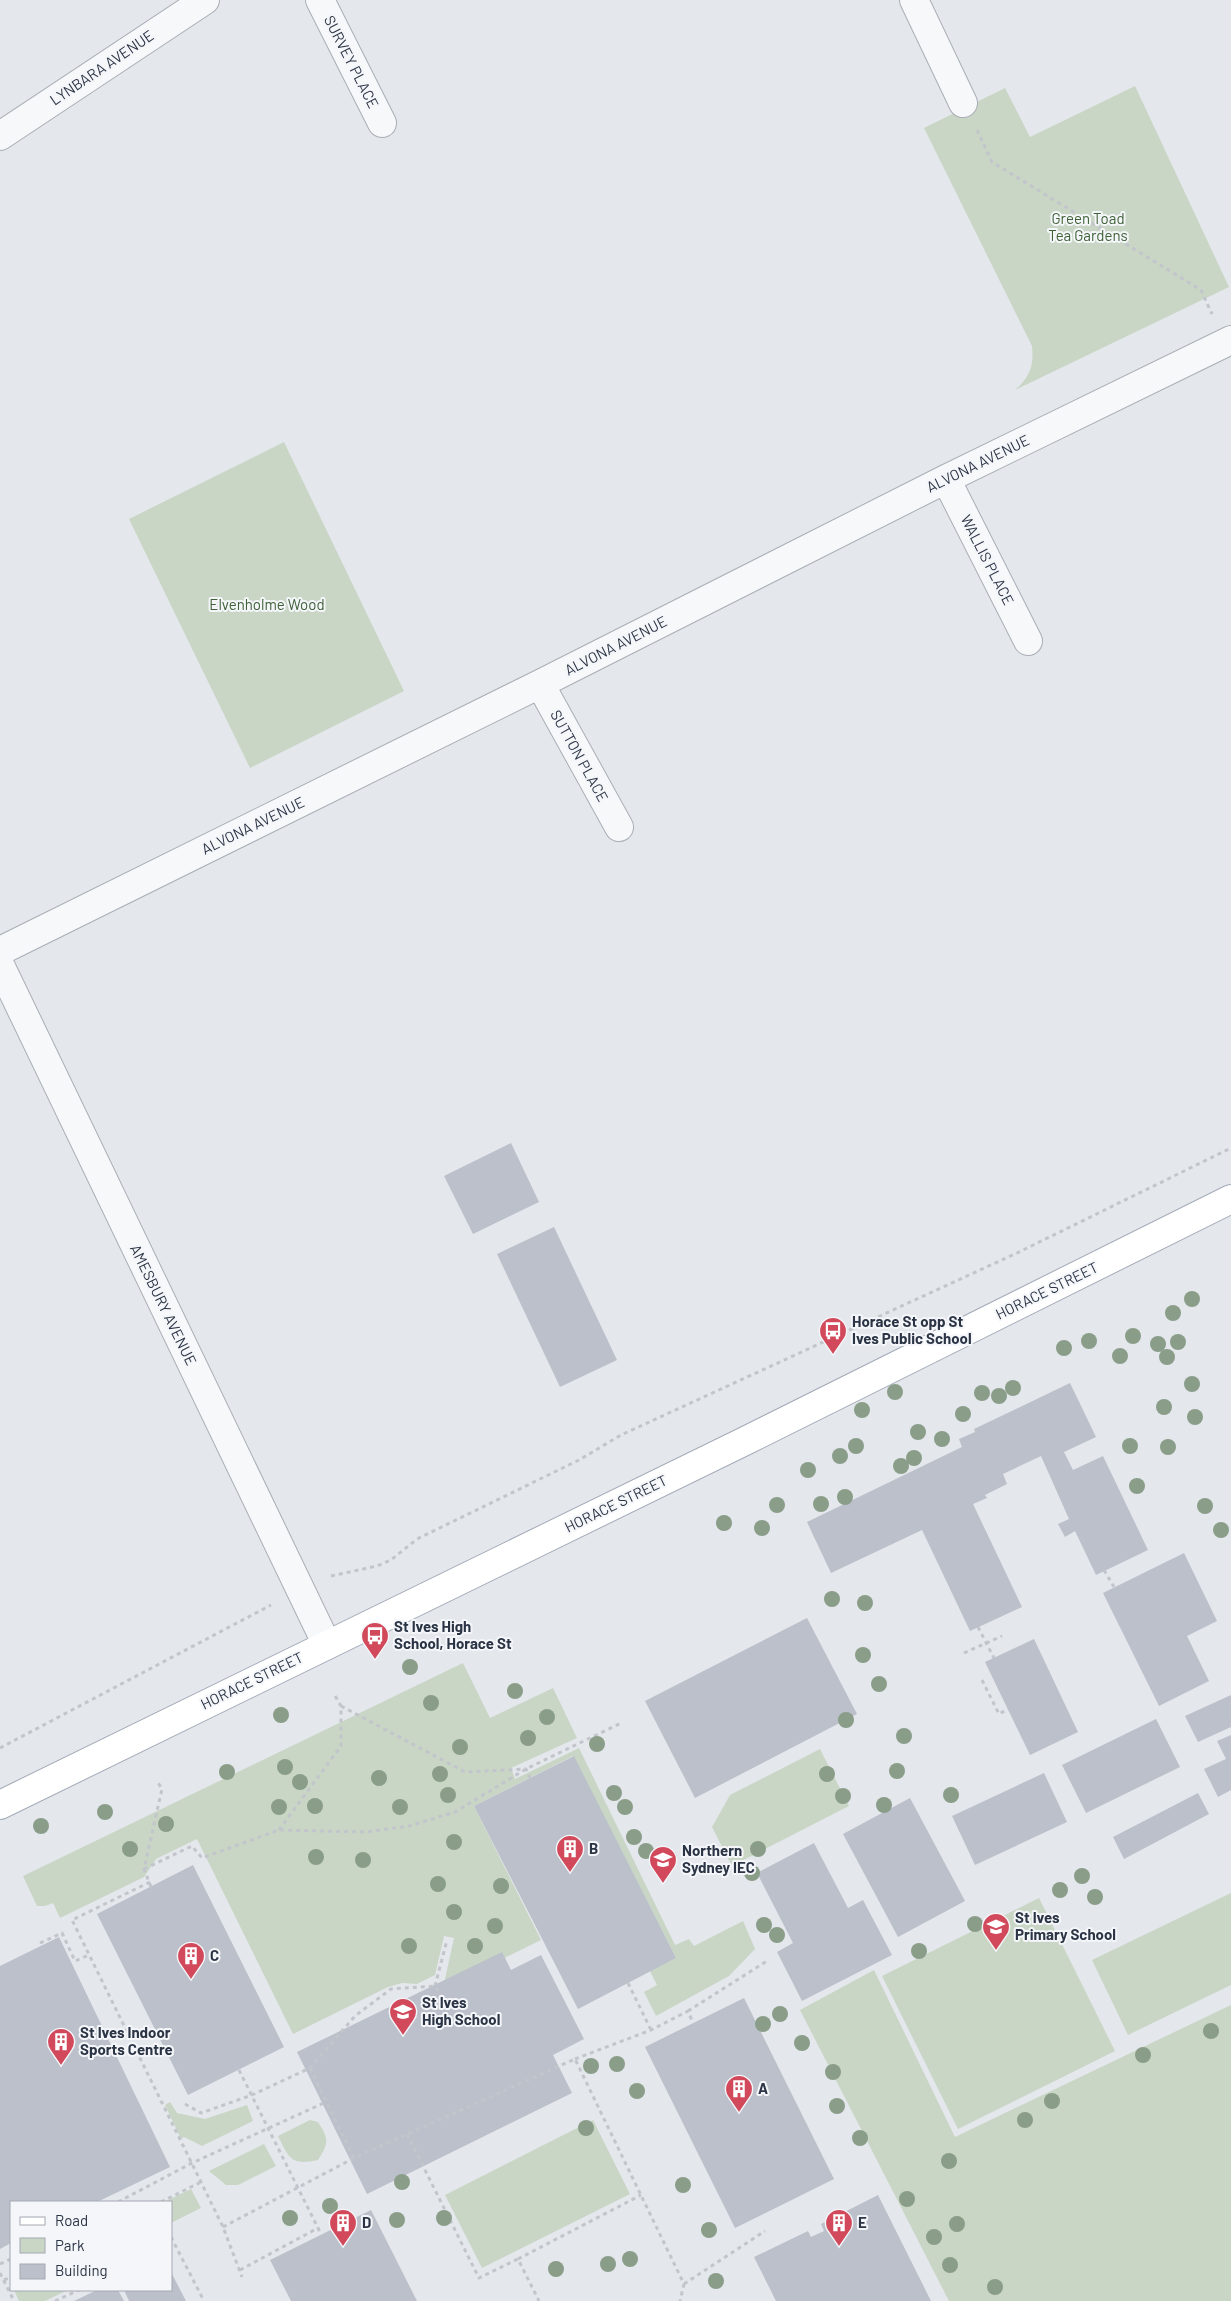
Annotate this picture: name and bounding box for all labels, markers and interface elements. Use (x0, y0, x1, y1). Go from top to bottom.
street label: SURVEY PLACE (321, 12, 383, 111)
street label: LYNBARA AVENUE (46, 26, 157, 109)
park label: Green Toad Tea Gardens (1048, 209, 1128, 244)
street label: ALVONA AVENUE (923, 430, 1032, 496)
street label: WALLIS PLACE (957, 511, 1018, 608)
park label: Elvenholme Wood (209, 595, 325, 613)
street label: ALVONA AVENUE (561, 612, 670, 679)
street label: SUTTON PLACE (547, 706, 613, 805)
street label: ALVONA AVENUE (198, 792, 307, 858)
street label: AMESBURY AVENUE (127, 1241, 201, 1368)
street label: HORACE STREET (992, 1258, 1101, 1323)
place label: Horace St opp St Ives Public School (852, 1312, 972, 1347)
bus stop icon: Horace St opp St Ives Public School (818, 1316, 848, 1355)
street label: HORACE STREET (561, 1471, 670, 1536)
place label: St Ives High School, Horace St (394, 1617, 512, 1652)
bus stop icon: St Ives High School, Horace St (360, 1621, 390, 1660)
street label: HORACE STREET (197, 1648, 306, 1713)
building icon: B (555, 1834, 585, 1873)
place label: B (589, 1839, 598, 1857)
place label: Northern Sydney IEC (682, 1841, 755, 1876)
school or university icon: Northern Sydney IEC (648, 1845, 678, 1884)
place label: St Ives Primary School (1015, 1908, 1116, 1943)
school or university icon: St Ives Primary School (981, 1912, 1011, 1951)
building icon: C (176, 1941, 206, 1980)
place label: C (210, 1946, 219, 1964)
place label: St Ives High School (422, 1993, 500, 2028)
school or university icon: St Ives High School (388, 1997, 418, 2036)
place label: St Ives Indoor Sports Centre (80, 2023, 173, 2058)
building icon: St Ives Indoor Sports Centre (46, 2027, 76, 2066)
building icon: A (724, 2074, 754, 2113)
place label: A (758, 2079, 768, 2097)
legend (10, 2201, 172, 2291)
building icon: D (328, 2208, 358, 2247)
building icon: E (824, 2208, 854, 2247)
text: Road (55, 2211, 88, 2229)
place label: D (362, 2213, 371, 2231)
place label: E (858, 2213, 867, 2231)
text: Park (55, 2236, 85, 2254)
text: Building (55, 2261, 108, 2279)

